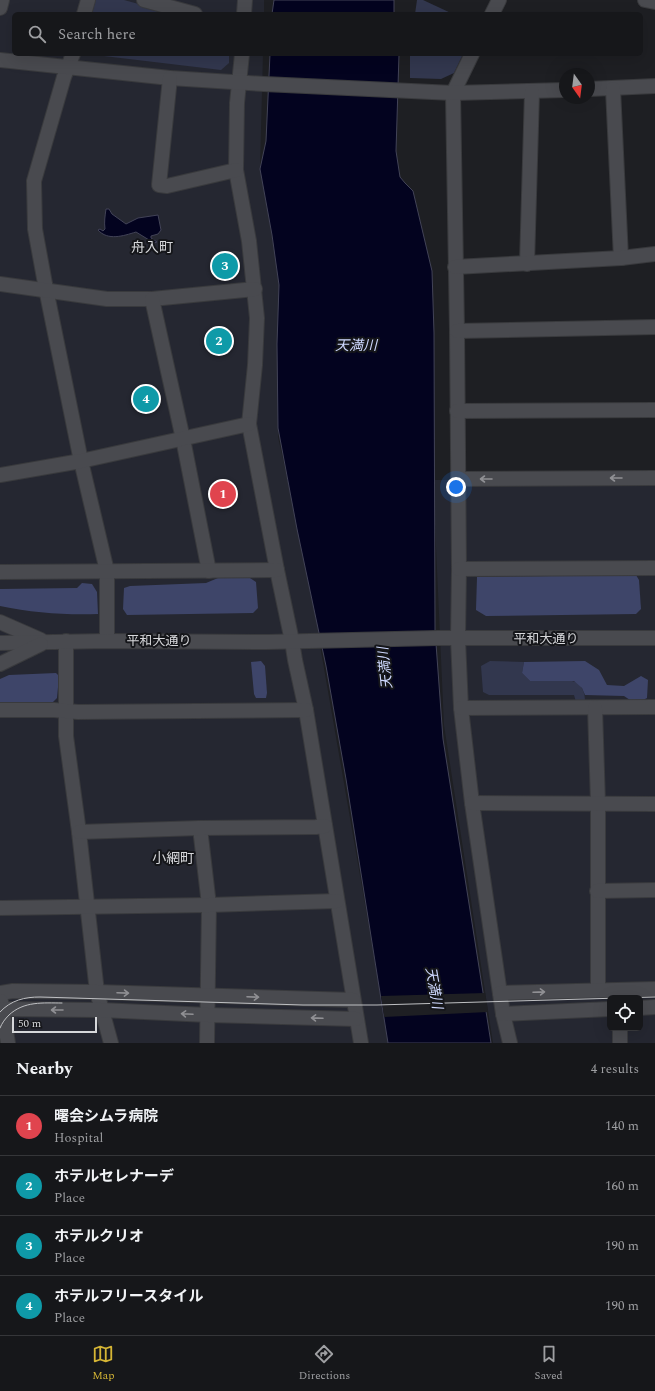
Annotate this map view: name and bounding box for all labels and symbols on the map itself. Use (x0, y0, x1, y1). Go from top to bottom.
north arrow (559, 68, 595, 104)
district label: 舟入町 (131, 237, 173, 258)
pin: 3 (212, 251, 238, 281)
pin: 2 (206, 326, 232, 356)
water label: 天満川 (335, 335, 379, 356)
pin: 4 (133, 384, 159, 414)
one-way arrow (610, 474, 623, 482)
one-way arrow (480, 475, 493, 483)
your location (446, 477, 466, 497)
pin: 1 (210, 479, 236, 509)
street label: 平和大通り (513, 629, 579, 649)
street label: 平和大通り (126, 631, 192, 651)
water label: 天満川 (372, 644, 398, 690)
district label: 小網町 (152, 848, 194, 869)
water label: 天満川 (420, 965, 448, 1012)
one-way arrow (532, 988, 545, 996)
one-way arrow (116, 989, 129, 997)
one-way arrow (246, 994, 259, 1001)
one-way arrow (51, 1006, 64, 1014)
one-way arrow (181, 1010, 194, 1017)
one-way arrow (311, 1014, 324, 1022)
scale bar (12, 1015, 97, 1034)

